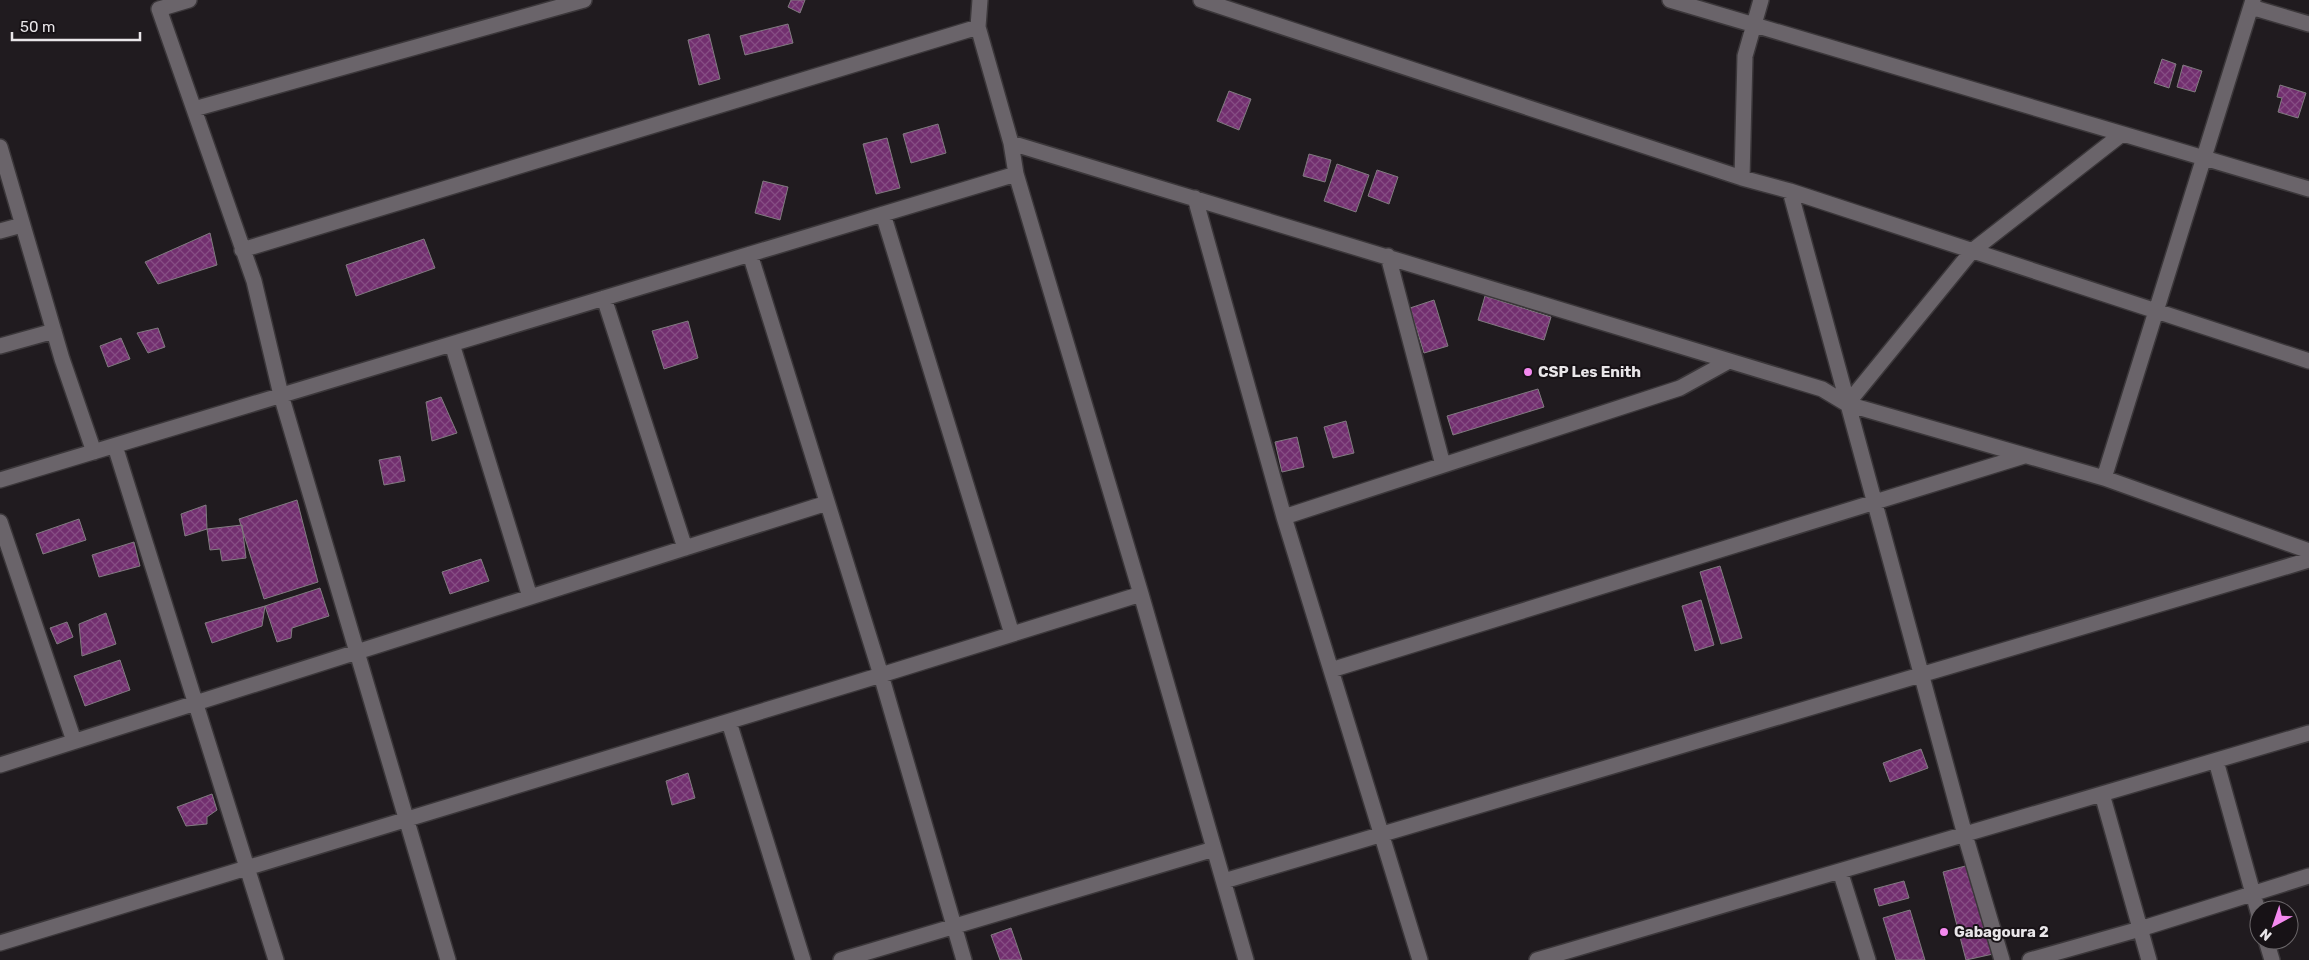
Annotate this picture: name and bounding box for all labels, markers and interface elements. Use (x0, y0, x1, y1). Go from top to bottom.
scale bar (12, 10, 140, 42)
text: 50 m (20, 18, 55, 36)
place label: CSP Les Enith (1538, 363, 1641, 381)
marker: CSP Les Enith (1522, 366, 1534, 378)
north arrow (2249, 900, 2299, 950)
place label: Gabagoura 2 (1954, 923, 2049, 941)
text: N (2257, 925, 2275, 944)
marker: Gabagoura 2 (1938, 926, 1950, 938)

